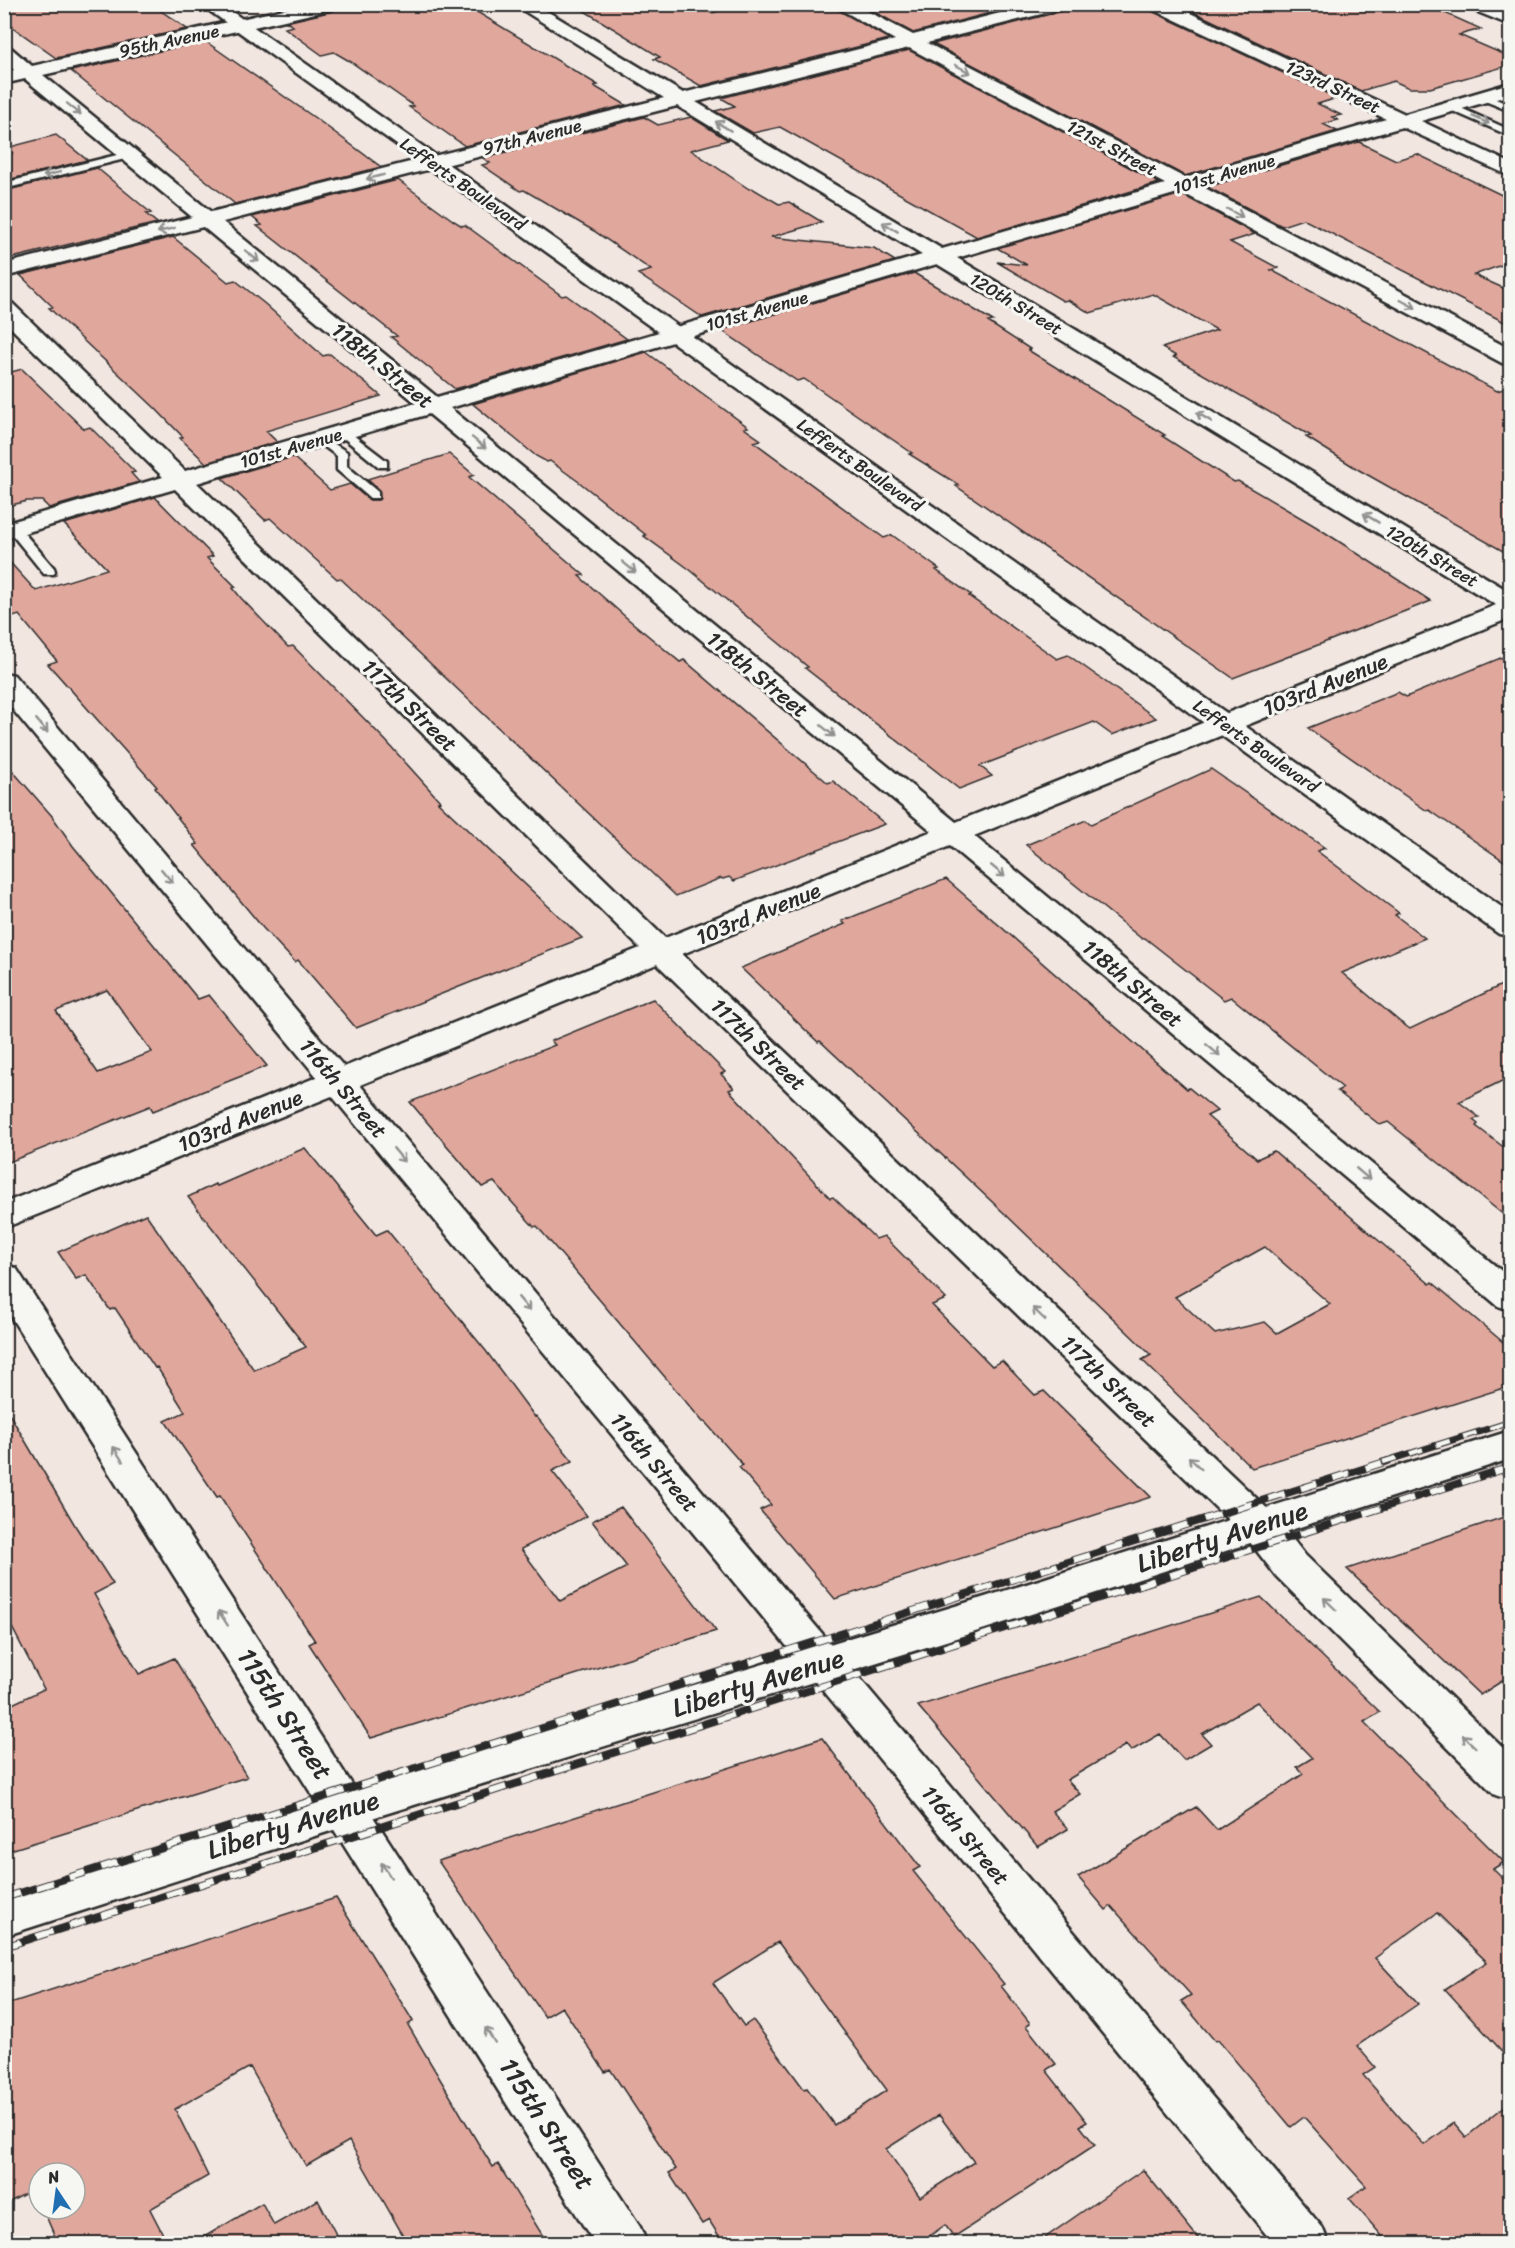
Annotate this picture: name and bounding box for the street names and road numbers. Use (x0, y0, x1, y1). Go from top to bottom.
street label: 95th Avenue (116, 15, 222, 67)
street label: 123rd Street (1280, 51, 1386, 123)
street label: 97th Avenue (479, 109, 585, 165)
street label: 121st Street (1061, 111, 1163, 185)
street label: Lefferts Boulevard (393, 128, 534, 241)
street label: 101st Avenue (1169, 144, 1279, 204)
street label: 120th Street (963, 264, 1069, 345)
street label: 101st Avenue (702, 281, 812, 341)
street label: 118th Street (323, 312, 443, 419)
street label: Lefferts Boulevard (790, 409, 931, 522)
street label: 101st Avenue (236, 418, 346, 478)
street label: 120th Street (1379, 516, 1485, 597)
street label: 118th Street (698, 621, 818, 728)
street label: 103rd Avenue (1257, 642, 1394, 727)
street label: 117th Street (352, 649, 467, 762)
street label: Lefferts Boulevard (1186, 690, 1327, 803)
street label: 103rd Avenue (690, 871, 827, 956)
street label: 118th Street (1073, 929, 1193, 1038)
street label: 117th Street (701, 988, 816, 1101)
street label: 116th Street (289, 1029, 398, 1148)
street label: 103rd Avenue (172, 1078, 309, 1163)
street label: 117th Street (1051, 1325, 1166, 1438)
street label: 116th Street (600, 1403, 709, 1522)
street label: Liberty Avenue (1130, 1487, 1314, 1587)
street label: Liberty Avenue (666, 1634, 850, 1732)
street label: 115th Street (224, 1638, 346, 1791)
street label: Liberty Avenue (201, 1776, 385, 1874)
street label: 116th Street (911, 1776, 1020, 1895)
street label: 115th Street (486, 2048, 608, 2201)

